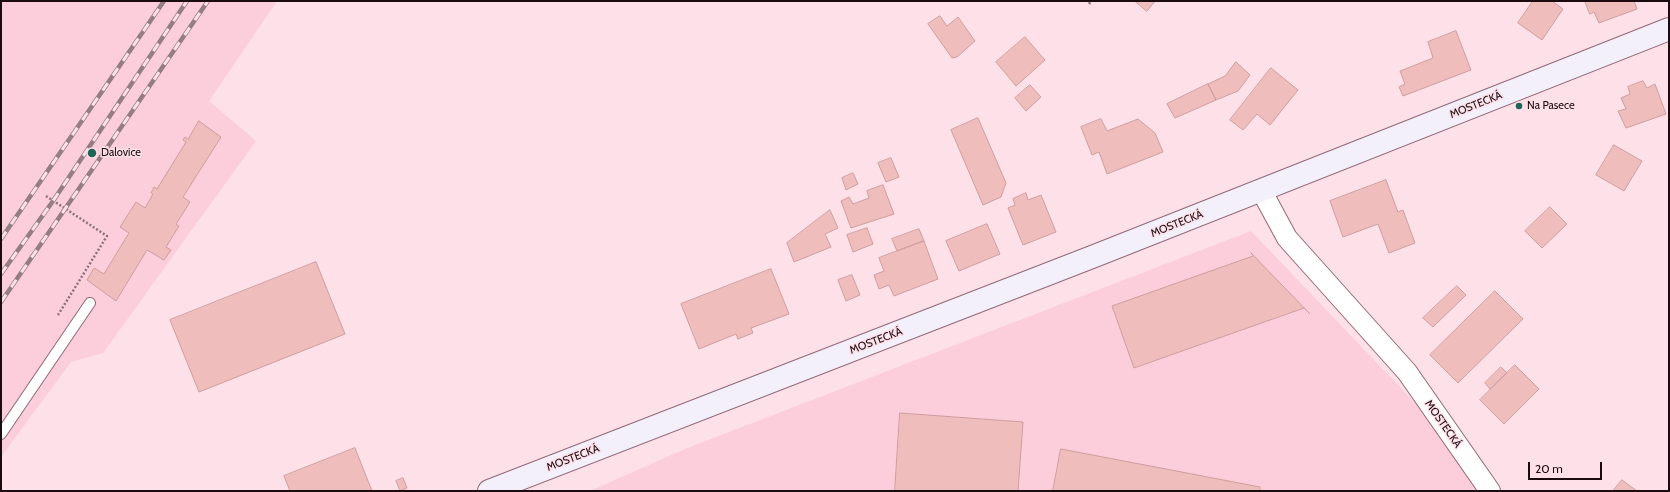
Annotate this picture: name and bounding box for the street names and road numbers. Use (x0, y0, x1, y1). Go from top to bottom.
street label: MOSTECKÁ (1448, 89, 1504, 121)
street label: MOSTECKÁ (1149, 208, 1205, 240)
street label: MOSTECKÁ (848, 325, 904, 357)
street label: MOSTECKÁ (1422, 398, 1464, 450)
street label: MOSTECKÁ (545, 442, 601, 474)

